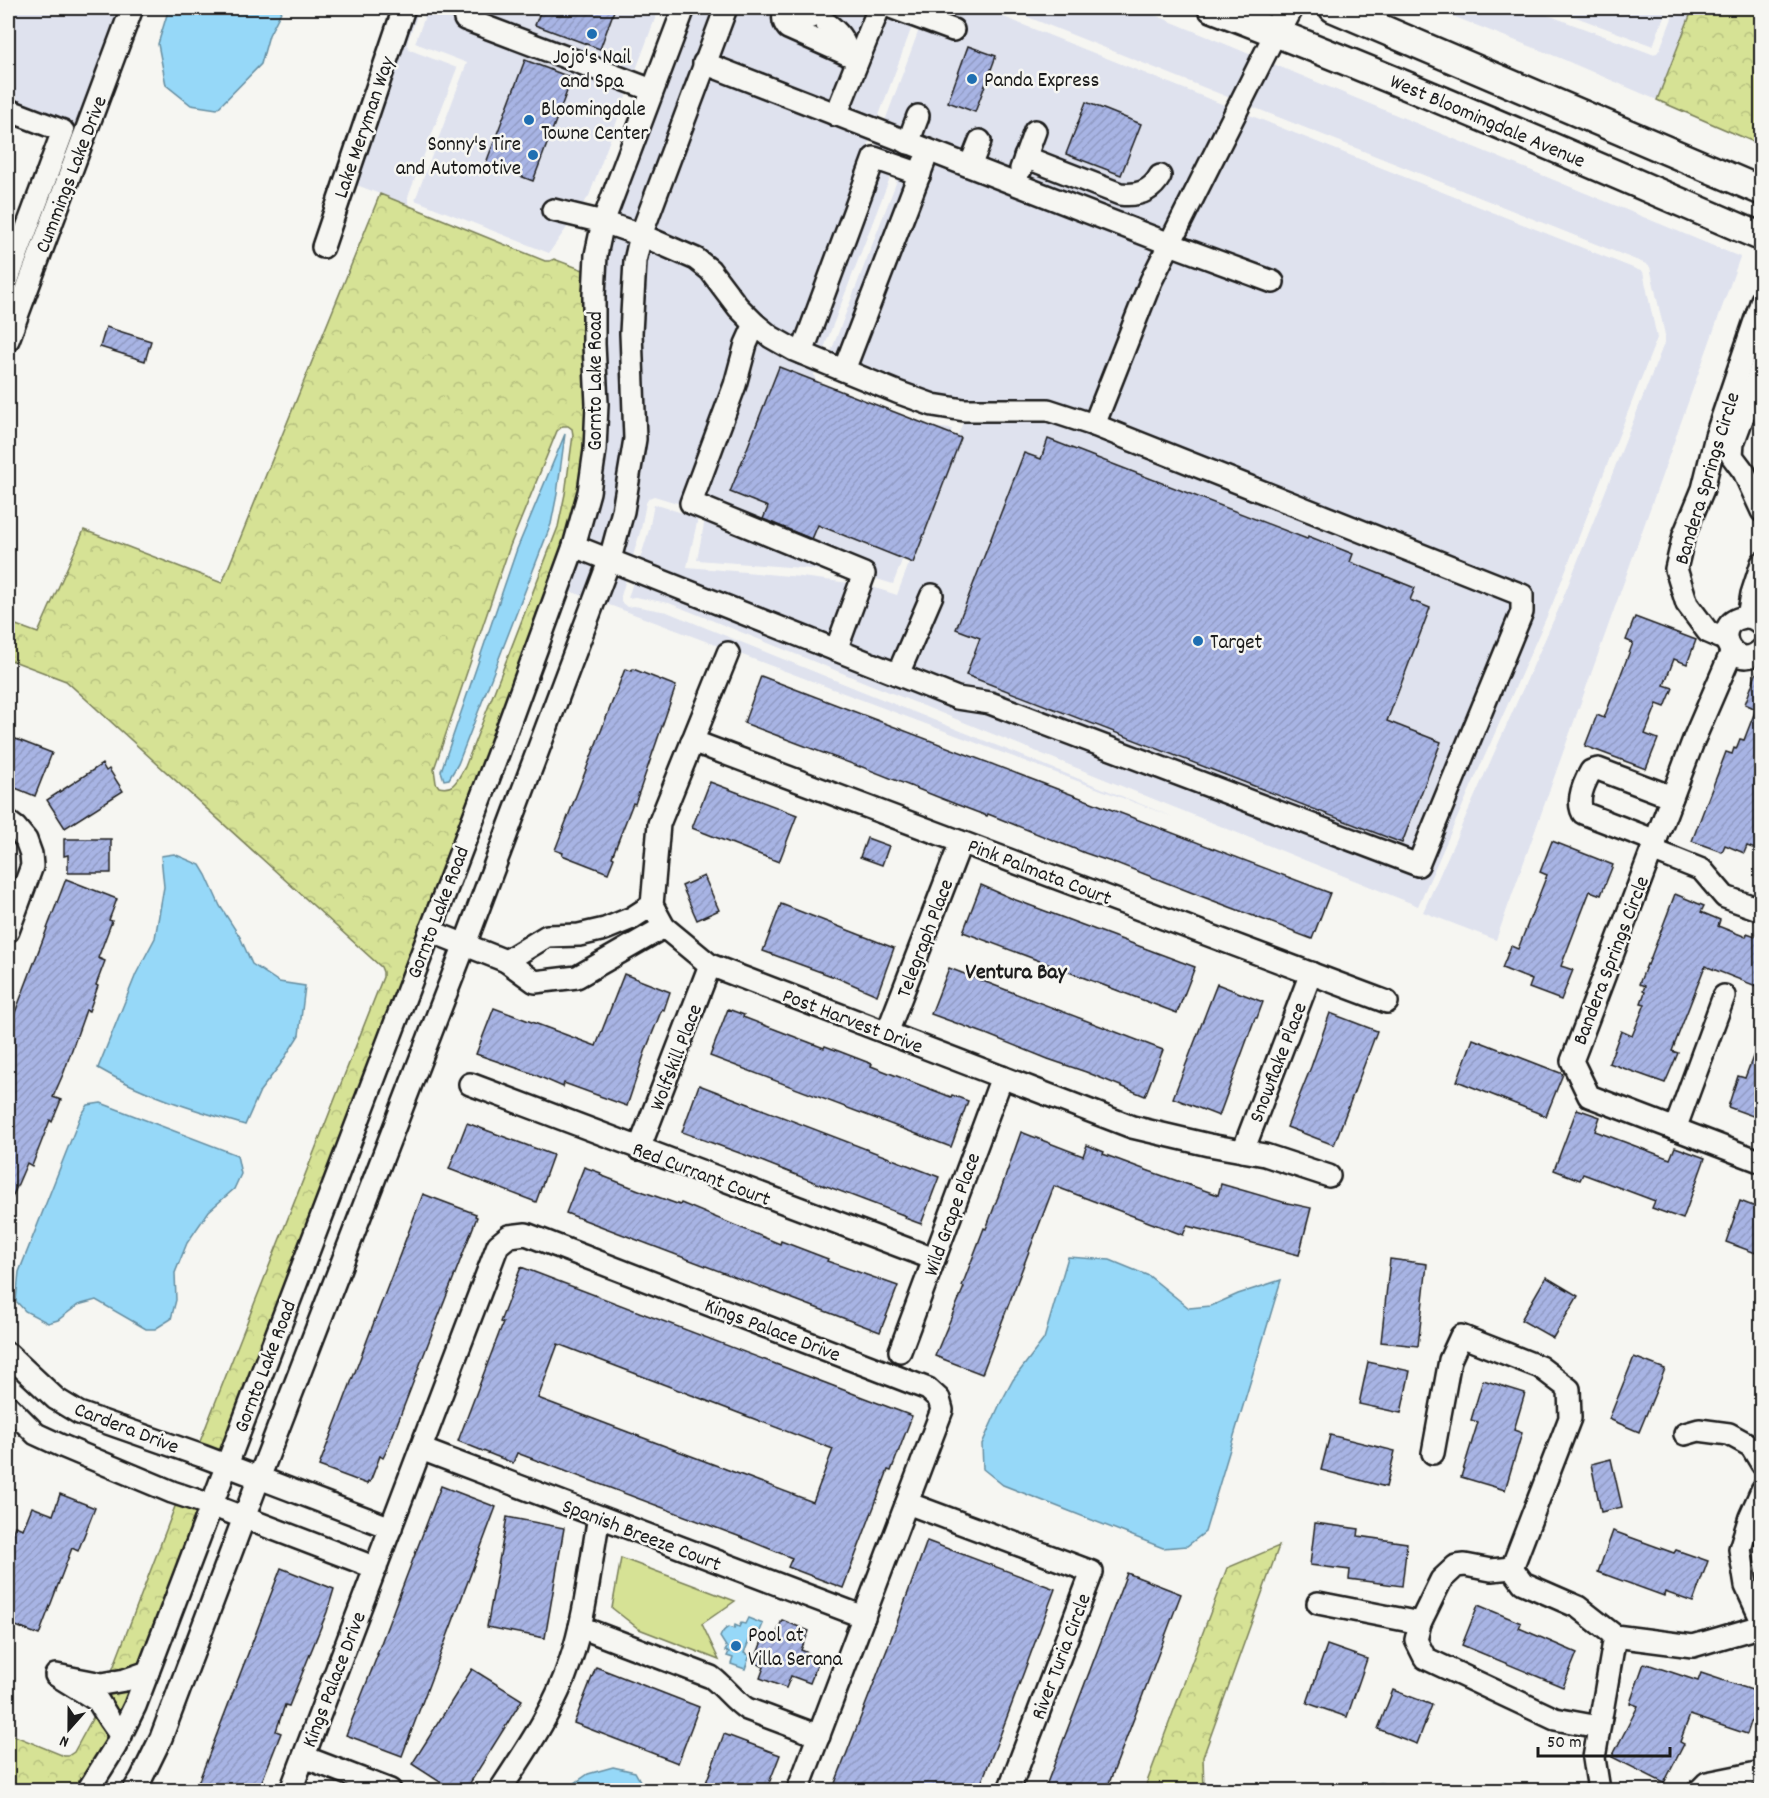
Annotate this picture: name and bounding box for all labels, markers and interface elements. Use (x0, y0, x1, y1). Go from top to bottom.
marker: Jojo's Nail and Spa (585, 27, 599, 41)
place label: Jojo's Nail and Spa (553, 44, 631, 98)
street label: Lake Meryman Way (328, 53, 404, 203)
place label: Panda Express (984, 67, 1099, 97)
street label: West Bloomingdale Avenue (1384, 68, 1589, 178)
marker: Panda Express (965, 72, 979, 86)
street label: Cummings Lake Drive (29, 92, 117, 258)
place label: Bloomingdale Towne Center (541, 96, 648, 150)
marker: Bloomingdale Towne Center (522, 113, 536, 127)
place label: Sonny's Tire and Automotive (396, 131, 521, 185)
marker: Sonny's Tire and Automotive (526, 148, 540, 162)
street label: Gornto Lake Road (582, 311, 612, 451)
street label: Bandera Springs Circle (1668, 389, 1749, 569)
place label: Target (1210, 629, 1262, 659)
marker: Target (1191, 634, 1205, 648)
street label: Pink Palmata Court (963, 833, 1115, 915)
street label: Gornto Lake Road (401, 842, 479, 984)
street label: Bandera Springs Circle (1567, 872, 1659, 1050)
street label: Telegraph Place (890, 875, 963, 1003)
district label: Ventura Bay (965, 958, 1068, 989)
street label: Post Harvest Drive (777, 982, 927, 1063)
street label: Snowflake Place (1243, 998, 1317, 1128)
street label: Wolfskill Place (644, 1000, 712, 1116)
street label: Red Currant Court (628, 1136, 774, 1216)
street label: Wild Grape Place (918, 1149, 990, 1281)
street label: Kings Palace Drive (700, 1292, 844, 1371)
street label: Gornto Lake Road (228, 1296, 306, 1438)
street label: Cardera Drive (69, 1396, 183, 1464)
street label: Spanish Breeze Court (557, 1493, 725, 1581)
street label: River Turia Circle (1025, 1590, 1101, 1725)
street label: Kings Palace Drive (296, 1608, 375, 1752)
place label: Pool at Villa Serana (748, 1622, 843, 1676)
marker: Pool at Villa Serana (729, 1639, 743, 1653)
north arrow (39, 1699, 99, 1759)
scale bar (1538, 1720, 1670, 1758)
text: N (57, 1728, 72, 1753)
text: 50 m (1547, 1731, 1582, 1756)

